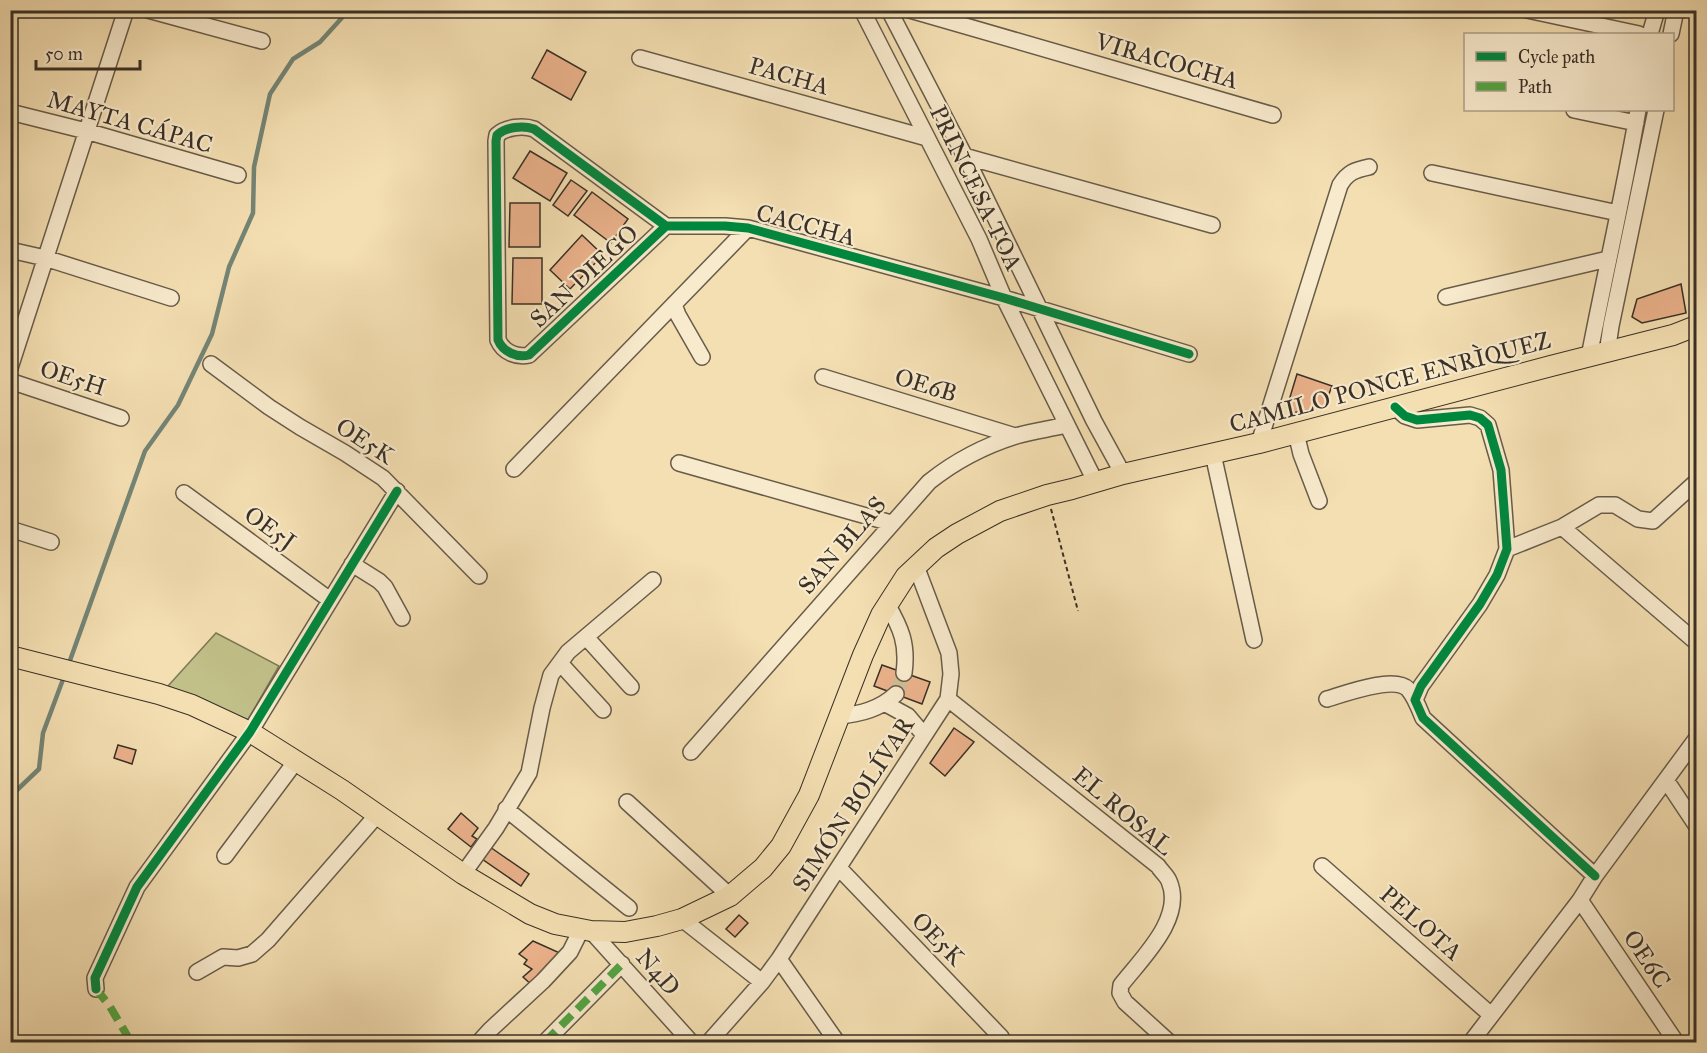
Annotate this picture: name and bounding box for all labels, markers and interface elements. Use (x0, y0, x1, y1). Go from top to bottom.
street label: VIRACOCHA (1091, 26, 1242, 96)
scale bar (36, 33, 140, 71)
legend (1464, 33, 1674, 111)
text: 50 m (45, 43, 83, 65)
text: Cycle path (1518, 46, 1595, 68)
street label: PACHA (745, 50, 833, 102)
text: Path (1518, 76, 1552, 98)
street label: MAYTA CÁPAC (44, 84, 216, 160)
street label: PRINCESA TOA (923, 100, 1029, 276)
street label: CACCHA (753, 197, 859, 253)
street label: SAN DIEGO (524, 218, 644, 334)
street label: CAMILO PONCE ENRÌQUEZ (1226, 325, 1554, 439)
street label: OE5H (36, 353, 110, 403)
street label: OE6B (891, 361, 961, 409)
street label: OE5K (330, 411, 401, 471)
street label: SAN BLAS (791, 490, 893, 600)
street label: OE5J (238, 499, 302, 557)
street label: SIMÓN BOLÍVAR (785, 710, 921, 897)
street label: EL ROSAL (1066, 760, 1180, 862)
street label: PELOTA (1374, 879, 1468, 967)
street label: OE5K (905, 906, 971, 973)
street label: OE6C (1617, 924, 1677, 994)
street label: N4D (629, 942, 687, 1002)

